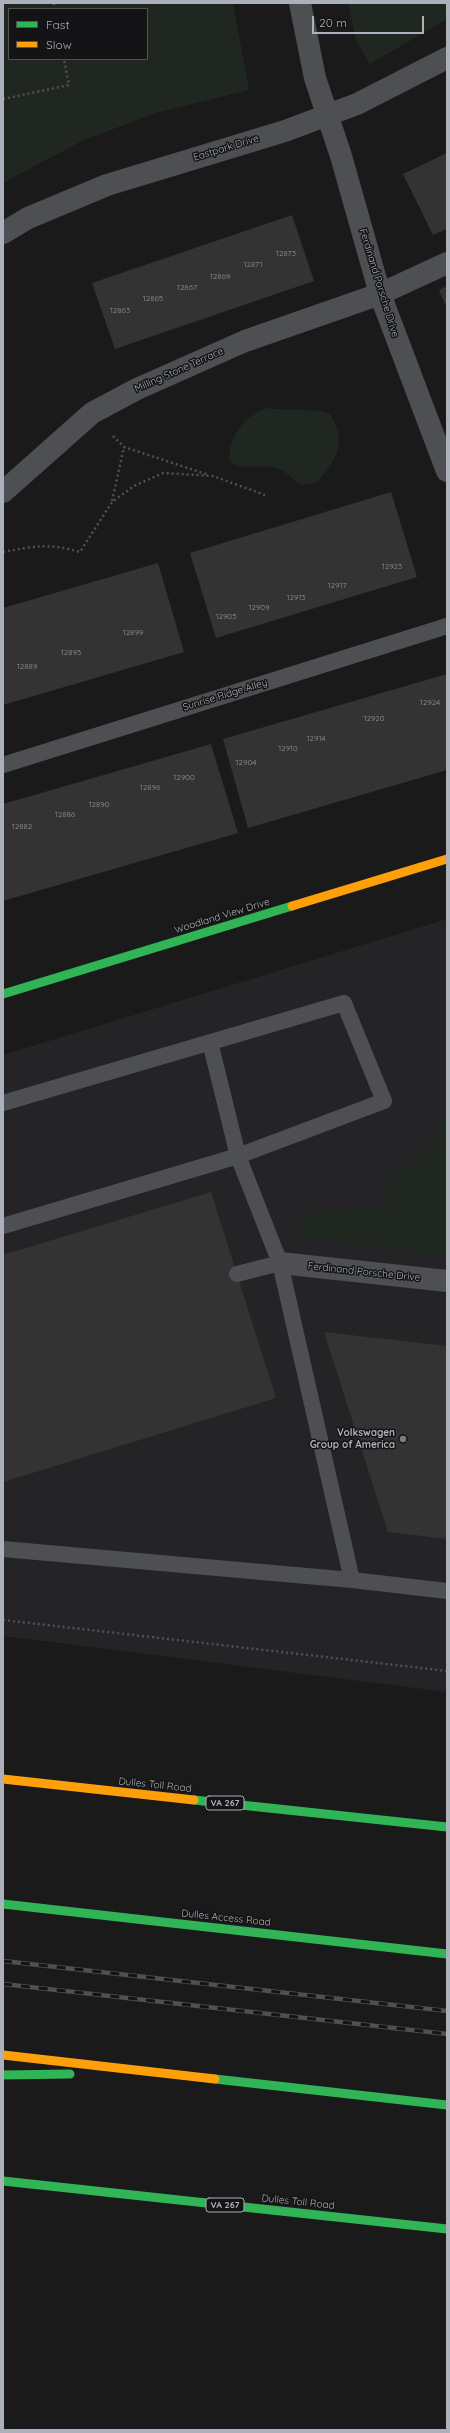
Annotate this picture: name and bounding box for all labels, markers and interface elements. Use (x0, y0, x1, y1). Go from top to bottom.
legend (8, 8, 148, 60)
scale bar (314, 8, 426, 34)
text: 20 m (319, 15, 347, 30)
text: Fast (46, 17, 70, 32)
text: Slow (46, 37, 72, 52)
street label: Eastpark Drive (192, 132, 260, 164)
street label: Ferdinand Porsche Drive (357, 227, 401, 339)
house number: 12873 (276, 249, 296, 259)
house number: 12871 (244, 260, 262, 270)
house number: 12869 (210, 272, 230, 282)
house number: 12867 (177, 283, 197, 293)
house number: 12865 (143, 294, 163, 304)
house number: 12863 (110, 306, 130, 316)
street label: Milling Stone Terrace (133, 345, 225, 395)
house number: 12923 (382, 562, 402, 572)
house number: 12917 (328, 581, 346, 591)
house number: 12913 (286, 593, 306, 603)
house number: 12909 (248, 603, 270, 613)
house number: 12905 (216, 612, 236, 622)
house number: 12899 (123, 628, 143, 638)
house number: 12893 (61, 648, 81, 658)
house number: 12889 (17, 662, 37, 672)
street label: Sunrise Ridge Alley (181, 676, 269, 714)
house number: 12924 (420, 698, 440, 708)
house number: 12920 (363, 714, 385, 724)
house number: 12914 (307, 734, 325, 744)
house number: 12910 (278, 744, 298, 754)
house number: 12904 (236, 758, 256, 768)
house number: 12900 (173, 773, 195, 783)
house number: 12896 (140, 783, 160, 793)
house number: 12890 (89, 800, 109, 810)
house number: 12886 (55, 810, 75, 820)
house number: 12882 (12, 822, 32, 832)
street label: Woodland View Drive (173, 896, 271, 936)
street label: Ferdinand Porsche Drive (307, 1260, 421, 1284)
place label: Volkswagen Group of America (310, 1427, 395, 1450)
marker: Volkswagen Group of America (398, 1434, 408, 1444)
street label: Dulles Toll Road (118, 1775, 192, 1795)
road number: VA 267 (206, 1796, 244, 1810)
street label: Dulles Access Road (181, 1907, 271, 1929)
street label: Dulles Toll Road (261, 2192, 335, 2212)
road number: VA 267 (206, 2198, 244, 2212)

